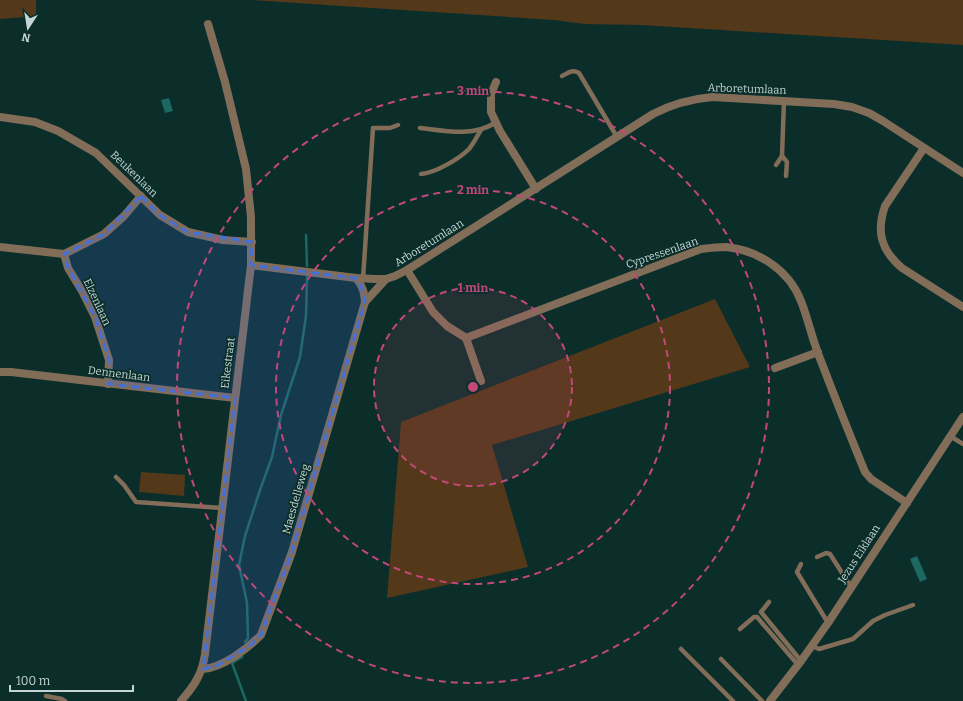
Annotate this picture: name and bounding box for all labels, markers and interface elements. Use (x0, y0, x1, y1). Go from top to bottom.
north arrow (8, 8, 48, 48)
text: N (20, 30, 32, 45)
street label: Arboretumlaan (707, 81, 787, 97)
text: 3 min (457, 84, 489, 98)
street label: Beukenlaan (108, 148, 160, 200)
text: 2 min (457, 183, 489, 197)
street label: Arboretumlaan (392, 217, 466, 269)
street label: Cypressenlaan (624, 235, 700, 271)
street label: Elzenlaan (80, 276, 114, 328)
text: 1 min (458, 281, 488, 295)
street label: Eikestraat (218, 337, 238, 389)
street label: Dennenlaan (87, 364, 151, 384)
centre of rings (466, 380, 480, 394)
street label: Maesdelleweg (280, 462, 312, 536)
street label: Jezus Eiklaan (835, 522, 883, 587)
scale bar (10, 667, 133, 693)
text: 100 m (16, 674, 51, 688)

